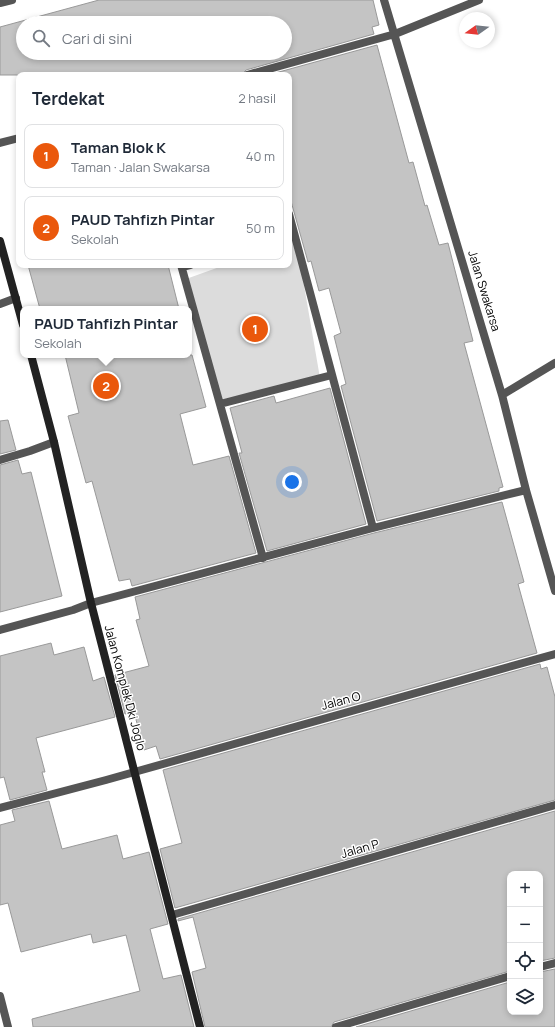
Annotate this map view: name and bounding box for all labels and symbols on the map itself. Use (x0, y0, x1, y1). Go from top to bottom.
north arrow (459, 12, 495, 48)
street label: Jalan Swakarsa (464, 248, 505, 333)
pin: 1 (242, 314, 268, 344)
pin: 2 (93, 371, 119, 401)
your location (282, 472, 302, 492)
street label: Jalan Komplek Dki Joglo (101, 623, 150, 753)
street label: Jalan O (319, 687, 363, 714)
street label: Jalan P (339, 835, 381, 862)

